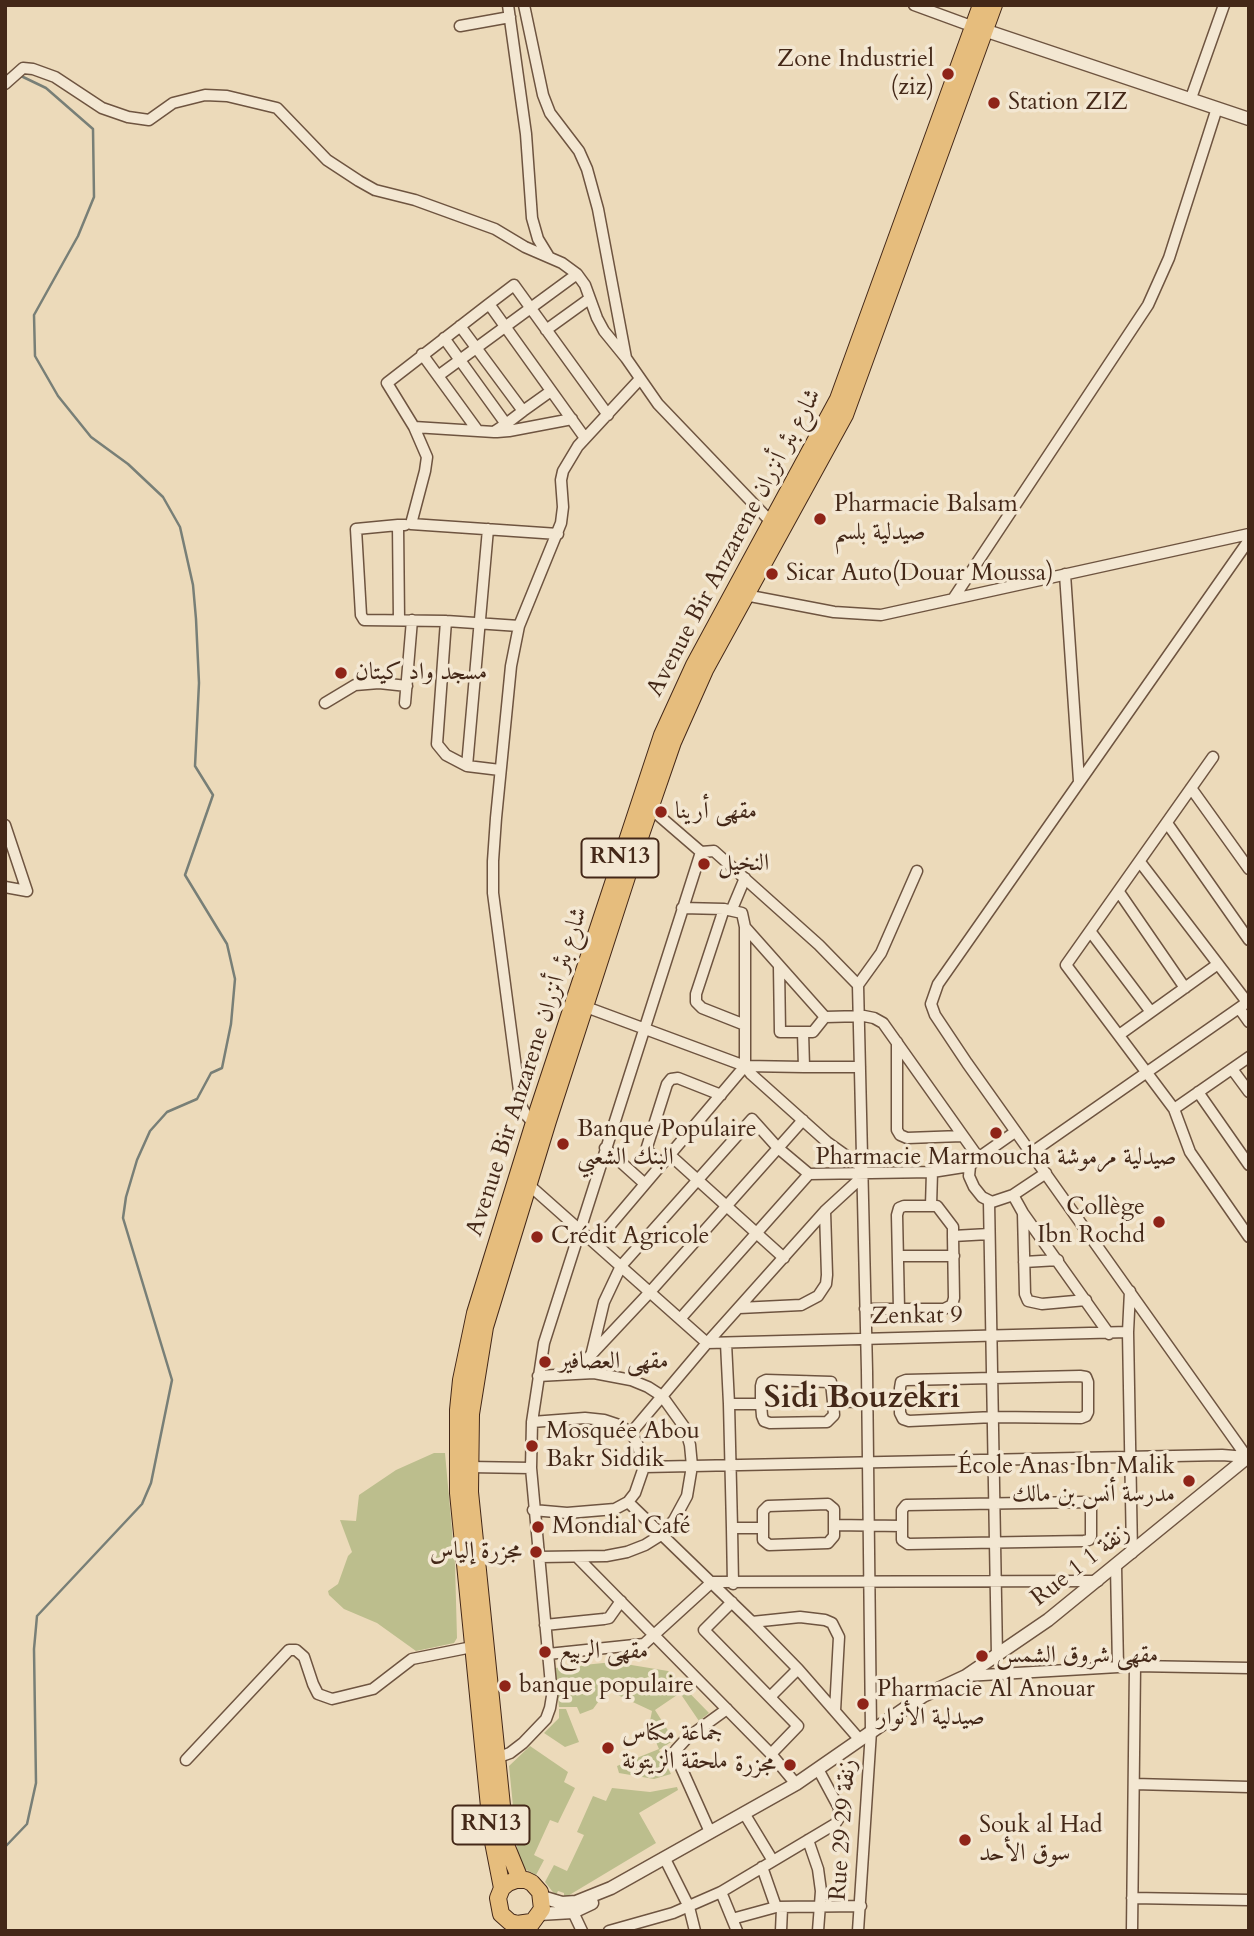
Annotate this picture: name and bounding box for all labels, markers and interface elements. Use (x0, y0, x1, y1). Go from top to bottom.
place label: Zone Industriel (ziz) (777, 46, 934, 102)
marker: Zone Industriel (ziz) (940, 66, 956, 82)
place label: Station ZIZ (1008, 89, 1128, 117)
marker: Station ZIZ (986, 95, 1002, 111)
street label: Avenue Bir Anzarene شارع بئر أنزران (641, 384, 829, 702)
place label: Pharmacie Balsam صيدلية بلسم (834, 491, 1018, 547)
marker: Pharmacie Balsam صيدلية بلسم (812, 511, 828, 527)
place label: Sicar Auto(Douar Moussa) (786, 560, 1054, 588)
marker: Sicar Auto(Douar Moussa) (764, 566, 780, 582)
place label: مسجد واد كيتان (355, 659, 487, 687)
marker: مسجد واد كيتان (333, 665, 349, 681)
place label: مقهى أرينا (675, 798, 757, 826)
marker: مقهى أرينا (653, 804, 669, 820)
road number: RN13 (582, 838, 658, 878)
place label: النخيل (718, 850, 769, 878)
marker: النخيل (696, 856, 712, 872)
street label: Avenue Bir Anzarene شارع بئر أنزران (461, 904, 595, 1240)
place label: Banque Populaire البنك الشعبي (577, 1116, 757, 1172)
marker: Pharmacie Marmoucha صيدلية مرموشة (988, 1125, 1004, 1141)
marker: Banque Populaire البنك الشعبي (555, 1136, 571, 1152)
place label: Pharmacie Marmoucha صيدلية مرموشة (816, 1144, 1176, 1172)
place label: Collège Ibn Rochd (1037, 1194, 1145, 1250)
marker: Collège Ibn Rochd (1151, 1214, 1167, 1230)
place label: Crédit Agricole (551, 1223, 710, 1251)
marker: Crédit Agricole (529, 1229, 545, 1245)
street label: Zenkat 9 (871, 1302, 963, 1332)
place label: مقهى العصافير (559, 1348, 669, 1376)
marker: مقهى العصافير (537, 1354, 553, 1370)
district label: Sidi Bouzekri (764, 1381, 960, 1419)
place label: Mosquée Abou Bakr Siddik (546, 1418, 700, 1474)
marker: Mosquée Abou Bakr Siddik (524, 1438, 540, 1454)
place label: École Anas Ibn Malik مدرسة أنس بن مالك (957, 1453, 1175, 1509)
marker: École Anas Ibn Malik مدرسة أنس بن مالك (1181, 1473, 1197, 1489)
place label: Mondial Café (552, 1513, 691, 1541)
marker: Mondial Café (530, 1519, 546, 1535)
street label: Rue 1 زنقة 1 (1026, 1519, 1136, 1613)
place label: مجزرة إلياس (430, 1538, 522, 1566)
marker: مجزرة إلياس (528, 1544, 544, 1560)
place label: مقهى الربيع (559, 1638, 648, 1666)
place label: مقهى شروق الشمس (996, 1642, 1158, 1670)
marker: مقهى الربيع (537, 1644, 553, 1660)
marker: مقهى شروق الشمس (974, 1648, 990, 1664)
place label: banque populaire (519, 1672, 694, 1700)
place label: Pharmacie Al Anouar صيدلية الأنوار (877, 1676, 1095, 1732)
marker: banque populaire (497, 1678, 513, 1694)
marker: Pharmacie Al Anouar صيدلية الأنوار (855, 1696, 871, 1712)
place label: جماعة مكناس ملحقة الزيتونة (622, 1720, 728, 1776)
marker: جماعة مكناس ملحقة الزيتونة (600, 1740, 616, 1756)
place label: مجزرة (735, 1751, 776, 1779)
marker: مجزرة (782, 1757, 798, 1773)
street label: Rue 29 زنقة 29 (825, 1758, 863, 1902)
road number: RN13 (452, 1806, 530, 1844)
place label: Souk al Had سوق الأحد (979, 1812, 1103, 1868)
marker: Souk al Had سوق الأحد (957, 1832, 973, 1848)

